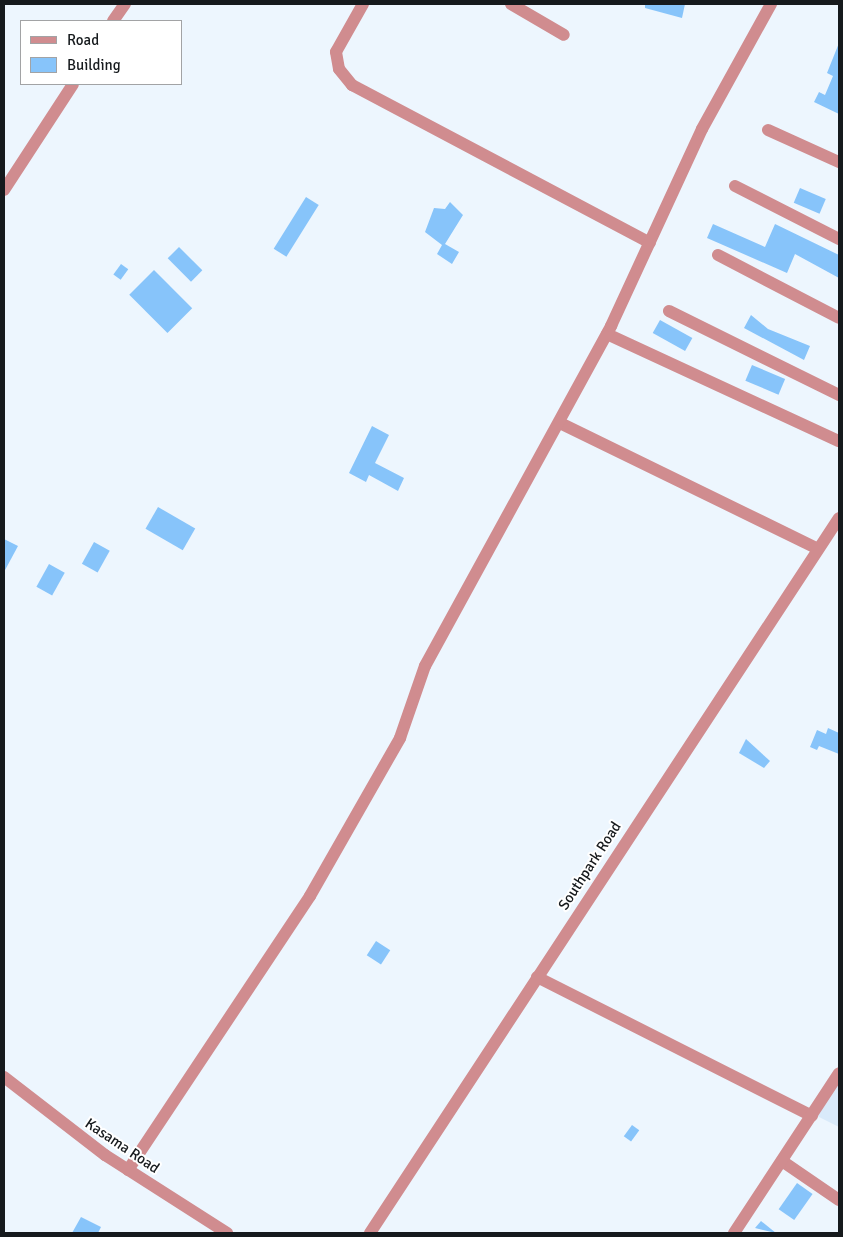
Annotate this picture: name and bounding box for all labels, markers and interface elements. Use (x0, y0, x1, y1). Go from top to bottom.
legend (20, 20, 182, 85)
text: Road (67, 31, 99, 49)
text: Building (67, 56, 121, 74)
street label: Southpark Road (555, 818, 625, 914)
street label: Kasama Road (81, 1115, 163, 1177)

